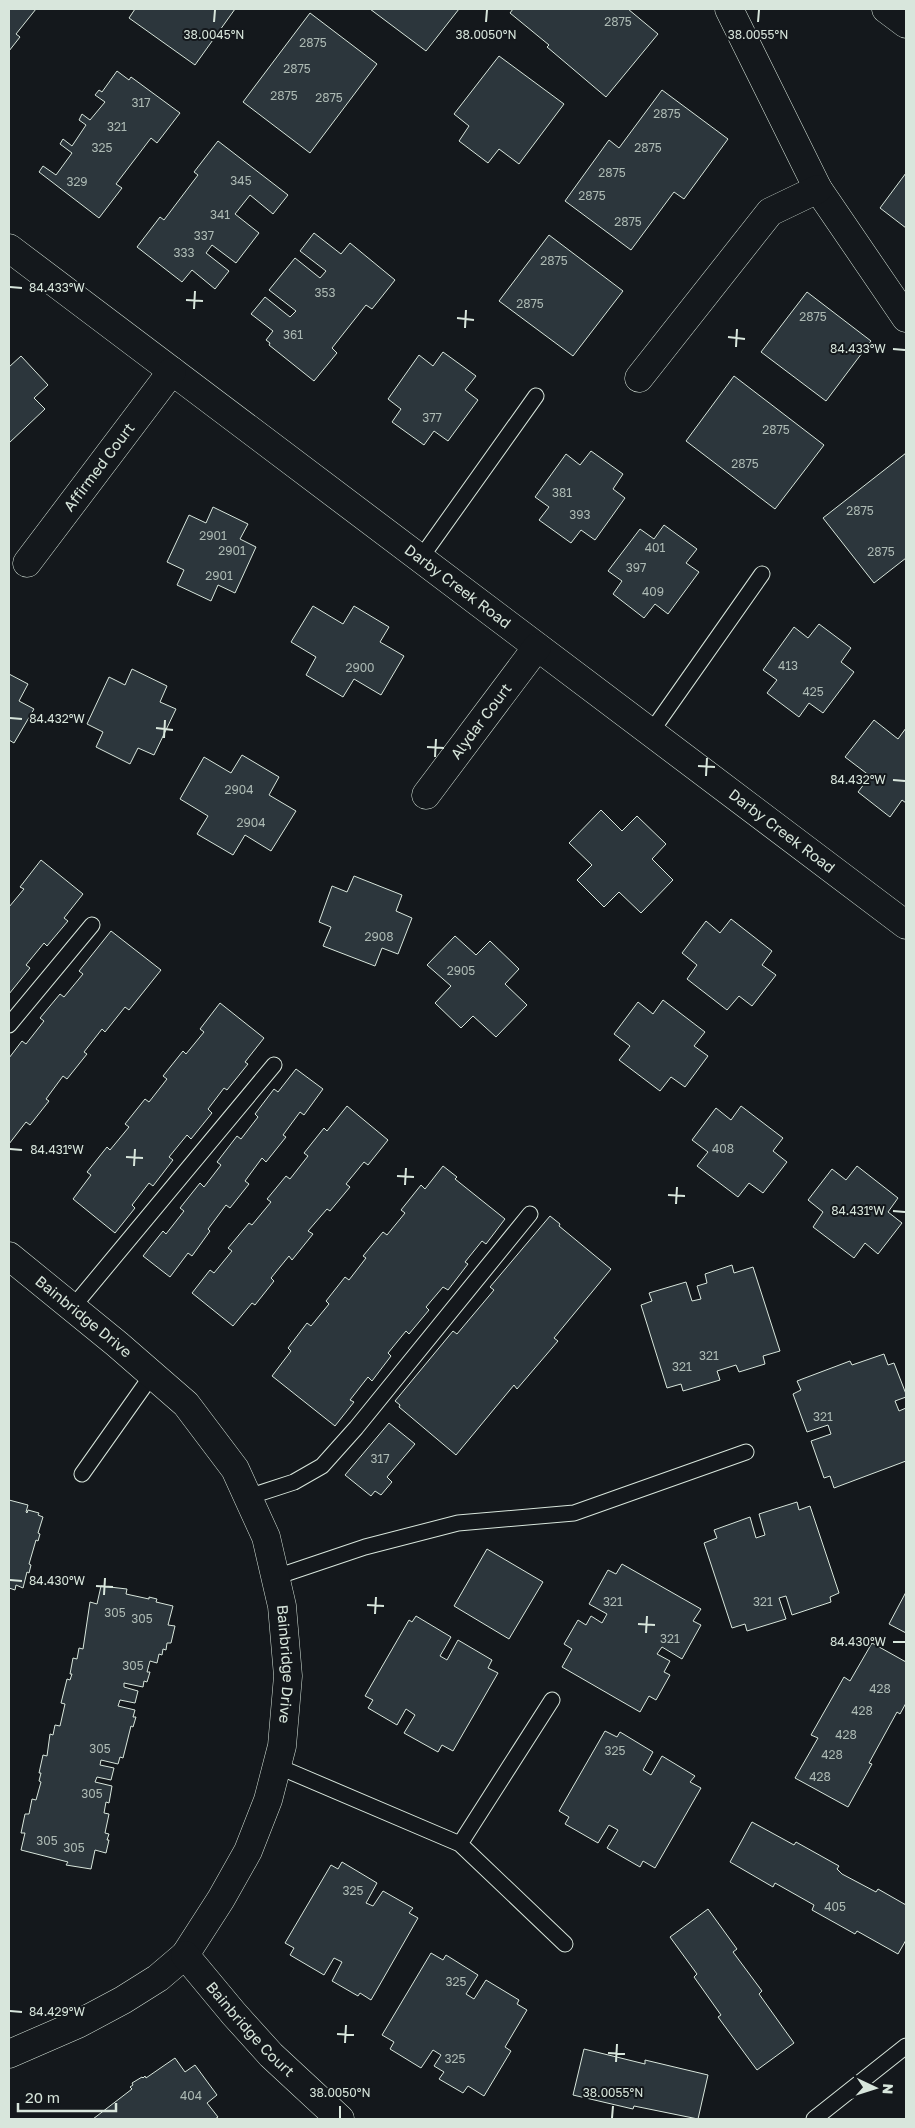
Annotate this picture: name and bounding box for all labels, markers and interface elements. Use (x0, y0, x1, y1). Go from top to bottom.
house number: 2875 (604, 14, 632, 29)
text: 38.0045°N (184, 27, 244, 42)
text: 38.0050°N (455, 27, 517, 42)
text: 38.0055°N (728, 27, 788, 42)
house number: 2875 (299, 35, 327, 50)
house number: 2875 (283, 61, 311, 76)
house number: 2875 (270, 88, 298, 103)
house number: 2875 (315, 90, 343, 105)
house number: 317 (131, 95, 151, 110)
house number: 2875 (653, 106, 681, 121)
house number: 321 (107, 119, 127, 134)
house number: 325 (92, 140, 113, 155)
house number: 2875 (634, 140, 662, 155)
house number: 2875 (598, 165, 626, 180)
house number: 345 (230, 173, 252, 188)
house number: 329 (66, 174, 88, 189)
house number: 2875 (578, 188, 606, 203)
house number: 341 (210, 207, 230, 222)
house number: 2875 (614, 214, 642, 229)
house number: 337 (194, 228, 214, 243)
house number: 333 (173, 245, 195, 260)
house number: 2875 (540, 253, 568, 268)
text: 84.433°W (29, 280, 85, 295)
house number: 353 (314, 285, 336, 300)
house number: 2875 (516, 296, 544, 311)
house number: 2875 (799, 309, 827, 324)
house number: 361 (283, 327, 303, 342)
text: 84.433°W (830, 341, 886, 356)
house number: 377 (422, 410, 442, 425)
street label: Affirmed Court (59, 419, 138, 514)
house number: 2875 (762, 422, 790, 437)
house number: 2875 (731, 456, 759, 471)
house number: 381 (552, 485, 572, 500)
house number: 2875 (846, 503, 874, 518)
house number: 393 (569, 507, 591, 522)
house number: 2901 (199, 528, 227, 543)
street label: Darby Creek Road (402, 540, 515, 632)
house number: 401 (645, 540, 665, 555)
house number: 2901 (218, 543, 246, 558)
house number: 2875 (867, 544, 895, 559)
house number: 397 (626, 560, 646, 575)
house number: 2901 (205, 568, 233, 583)
house number: 409 (642, 584, 664, 599)
house number: 413 (778, 658, 798, 673)
house number: 2900 (345, 660, 375, 675)
street label: Alydar Court (446, 679, 515, 762)
house number: 425 (802, 684, 824, 699)
text: 84.432°W (29, 711, 85, 726)
text: 84.432°W (830, 772, 886, 787)
house number: 2904 (225, 782, 253, 797)
street label: Darby Creek Road (726, 785, 839, 876)
house number: 2904 (237, 815, 265, 830)
house number: 2908 (365, 929, 393, 944)
house number: 2905 (447, 963, 475, 978)
house number: 408 (712, 1141, 734, 1156)
text: 84.431°W (30, 1142, 84, 1157)
text: 84.431°W (831, 1203, 885, 1218)
street label: Bainbridge Drive (32, 1271, 136, 1361)
house number: 321 (699, 1348, 719, 1363)
house number: 321 (672, 1359, 692, 1374)
house number: 321 (813, 1409, 833, 1424)
house number: 317 (370, 1451, 390, 1466)
text: 84.430°W (29, 1573, 86, 1588)
house number: 321 (603, 1594, 623, 1609)
house number: 321 (753, 1594, 773, 1609)
street label: Bainbridge Drive (274, 1604, 298, 1725)
house number: 305 (104, 1605, 126, 1620)
house number: 305 (131, 1611, 153, 1626)
house number: 321 (660, 1631, 680, 1646)
text: 84.430°W (830, 1634, 887, 1649)
house number: 305 (122, 1658, 144, 1673)
house number: 428 (869, 1681, 891, 1696)
house number: 428 (851, 1703, 873, 1718)
house number: 428 (835, 1727, 857, 1742)
house number: 305 (89, 1741, 111, 1756)
house number: 325 (605, 1743, 626, 1758)
house number: 428 (821, 1747, 843, 1762)
house number: 428 (809, 1769, 831, 1784)
house number: 305 (81, 1786, 103, 1801)
house number: 305 (36, 1833, 58, 1848)
house number: 305 (63, 1840, 85, 1855)
house number: 325 (343, 1883, 364, 1898)
house number: 405 (824, 1899, 846, 1914)
house number: 325 (446, 1974, 467, 1989)
street label: Bainbridge Court (203, 1978, 299, 2080)
text: 84.429°W (29, 2004, 85, 2019)
house number: 325 (445, 2051, 466, 2066)
north arrow (850, 2063, 900, 2113)
scale bar (18, 2080, 115, 2112)
text: N (880, 2083, 897, 2095)
text: 38.0050°N (309, 2085, 371, 2100)
text: 38.0055°N (583, 2085, 643, 2100)
text: 20 m (25, 2088, 60, 2106)
house number: 404 (180, 2088, 202, 2103)

